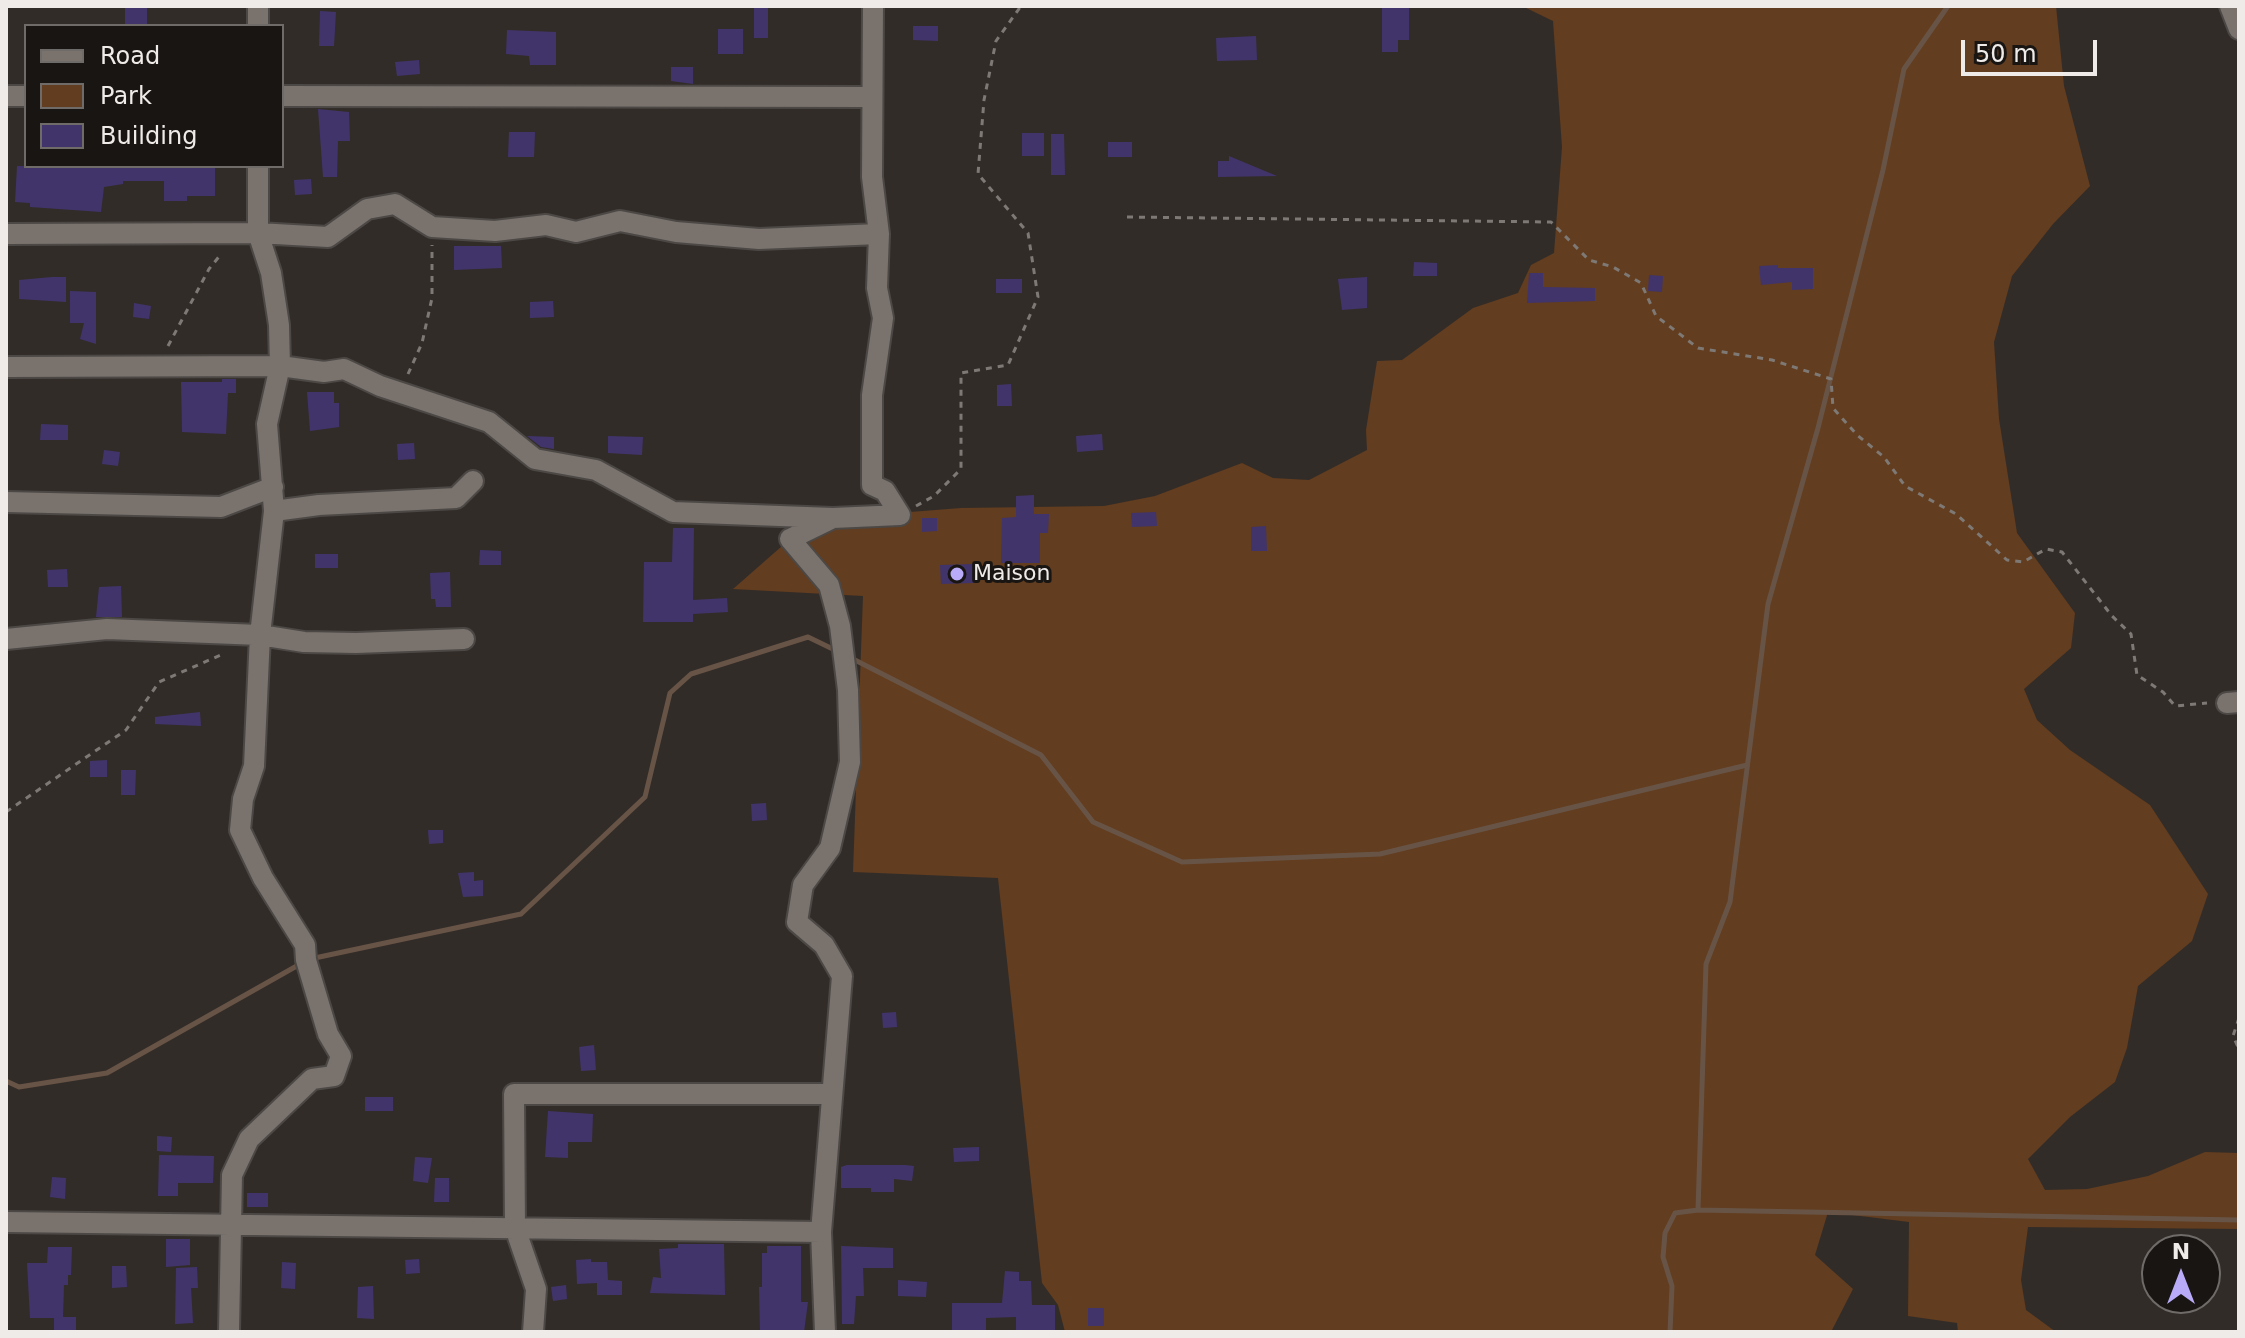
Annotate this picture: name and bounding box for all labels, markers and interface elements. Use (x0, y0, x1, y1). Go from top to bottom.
legend (24, 24, 284, 168)
scale bar (1965, 24, 2101, 74)
text: 50 m (1975, 40, 2037, 68)
text: Road (100, 42, 160, 70)
text: Park (100, 82, 152, 110)
text: Building (100, 122, 197, 150)
place label: Maison (973, 561, 1050, 587)
marker: Maison (948, 565, 966, 583)
north arrow (2141, 1234, 2221, 1314)
text: N (2172, 1239, 2190, 1264)

